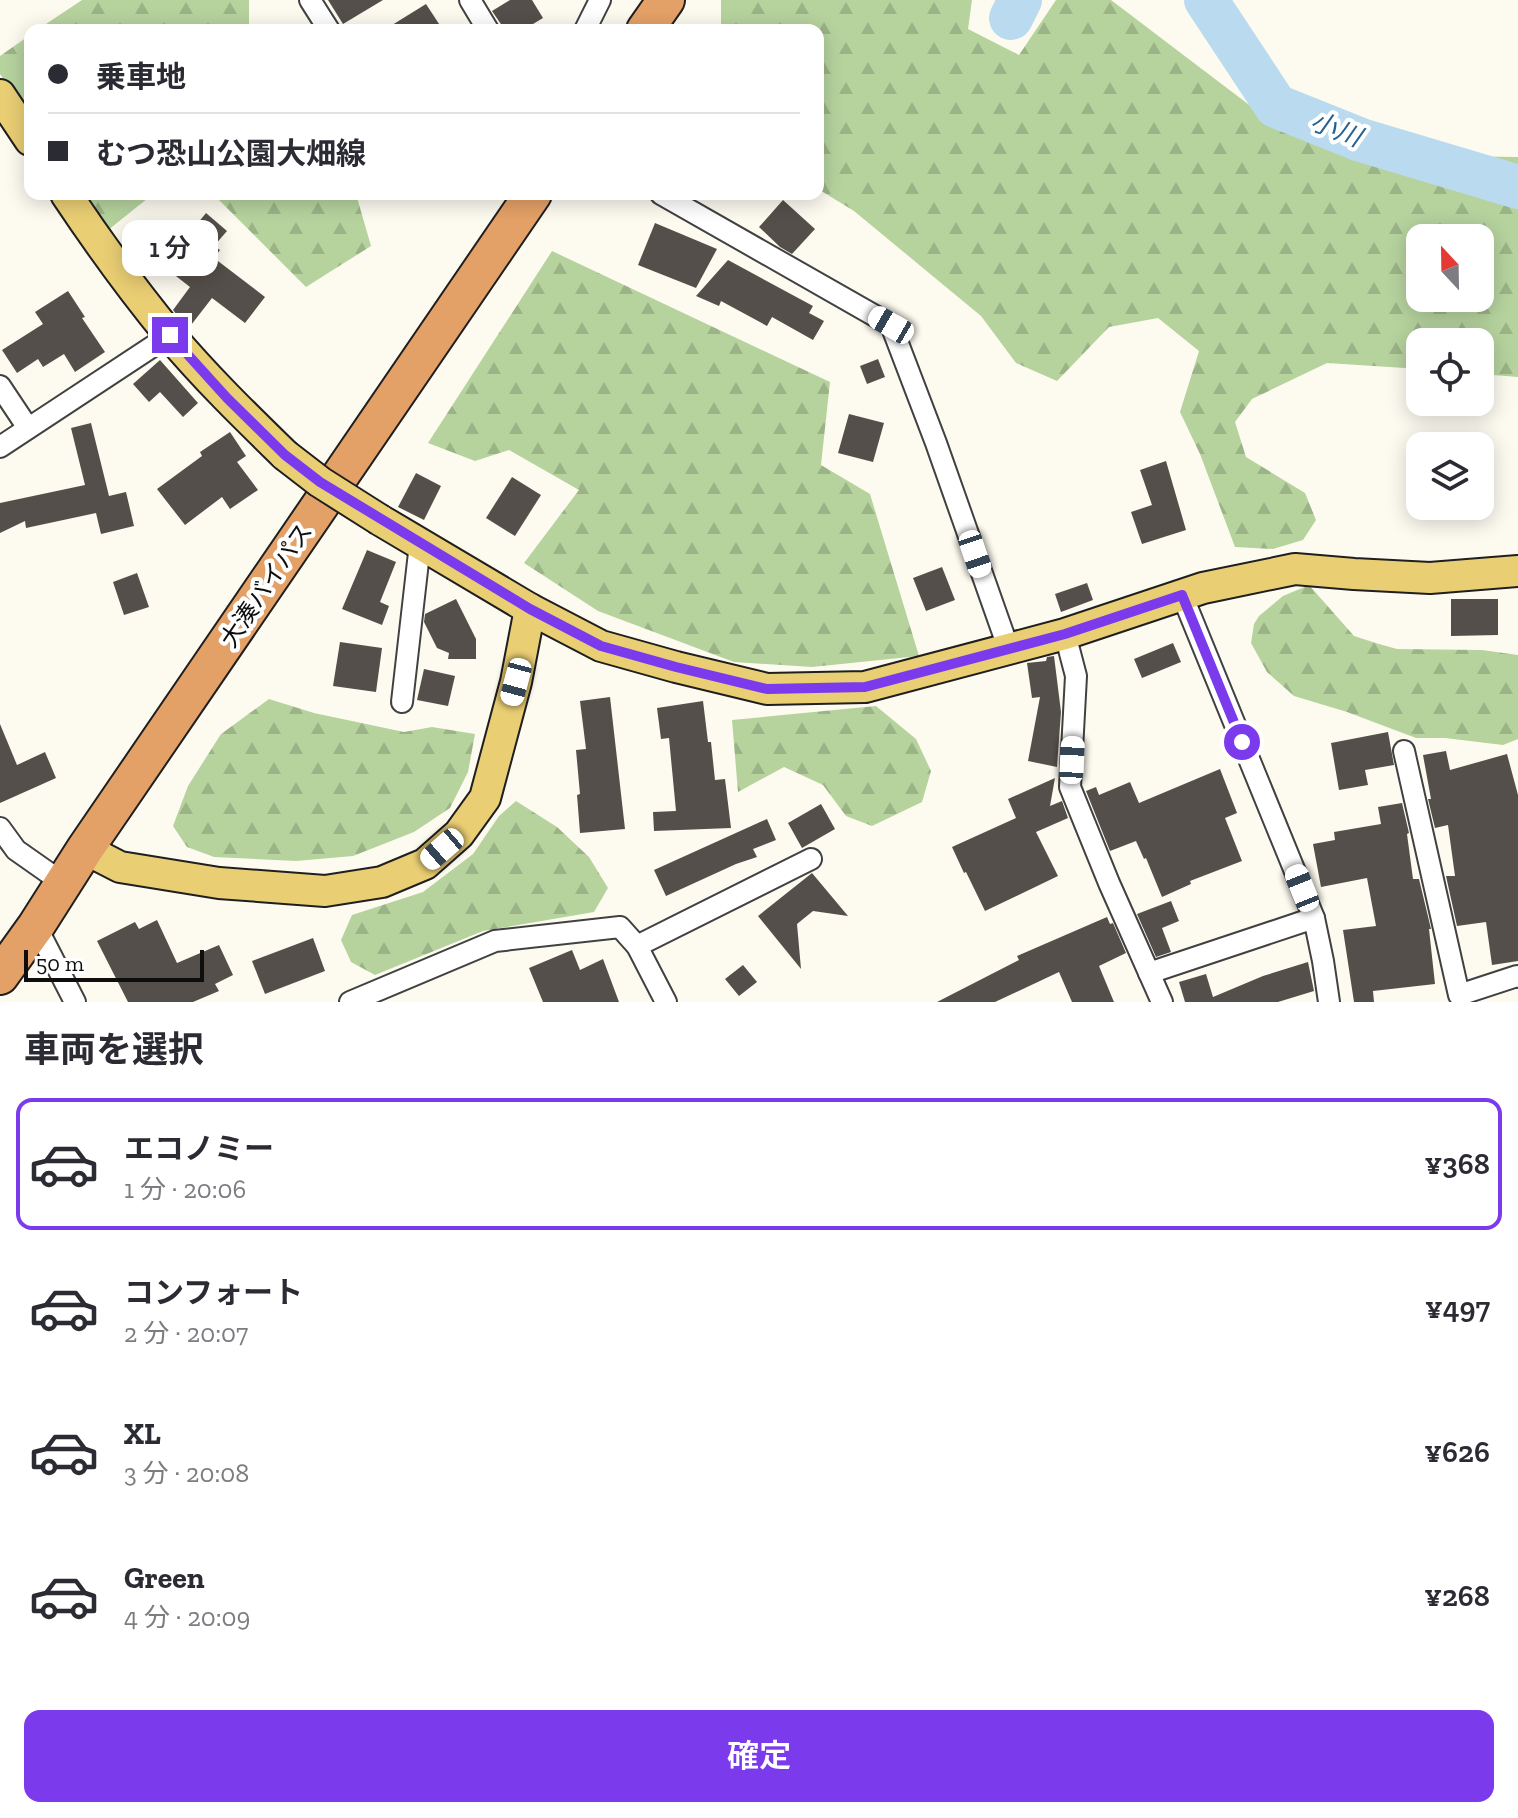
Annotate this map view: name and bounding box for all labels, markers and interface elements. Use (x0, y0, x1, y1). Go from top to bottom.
text: 乗車地 (96, 59, 186, 95)
water label: 小川 (1306, 105, 1369, 154)
text: むつ恐山公園大畑線 (96, 136, 366, 172)
callout: 1 分 (122, 219, 218, 275)
north arrow (1406, 224, 1494, 312)
map controls (1406, 224, 1494, 520)
text: 1 分 (149, 232, 191, 264)
car (864, 303, 918, 347)
route end (152, 317, 188, 353)
button: locate (1406, 328, 1494, 416)
button: layers (1406, 432, 1494, 520)
street label: 大湊バイパス (214, 517, 318, 653)
car (956, 527, 994, 581)
car (498, 656, 534, 708)
route start (1224, 724, 1260, 760)
car (1059, 735, 1085, 785)
car (416, 824, 468, 874)
car (1282, 861, 1322, 915)
scale bar (24, 946, 204, 982)
text: 50 m (36, 950, 84, 977)
text: 車両を選択 (24, 1028, 204, 1071)
icon: car (28, 1128, 100, 1200)
text: エコノミー (124, 1131, 274, 1167)
text: ¥368 (1425, 1146, 1490, 1182)
text: 1 分 · 20:06 (124, 1173, 246, 1205)
icon: car (28, 1272, 100, 1344)
text: コンフォート (124, 1275, 303, 1311)
text: ¥497 (1425, 1290, 1490, 1326)
text: 2 分 · 20:07 (124, 1317, 248, 1349)
icon: car (28, 1416, 100, 1488)
text: XL (124, 1416, 161, 1452)
text: ¥626 (1424, 1434, 1490, 1470)
text: 3 分 · 20:08 (124, 1457, 249, 1489)
icon: car (28, 1560, 100, 1632)
text: Green (124, 1560, 204, 1596)
text: ¥268 (1424, 1578, 1490, 1614)
text: 4 分 · 20:09 (124, 1601, 250, 1633)
button: 確定 (24, 1710, 1494, 1802)

